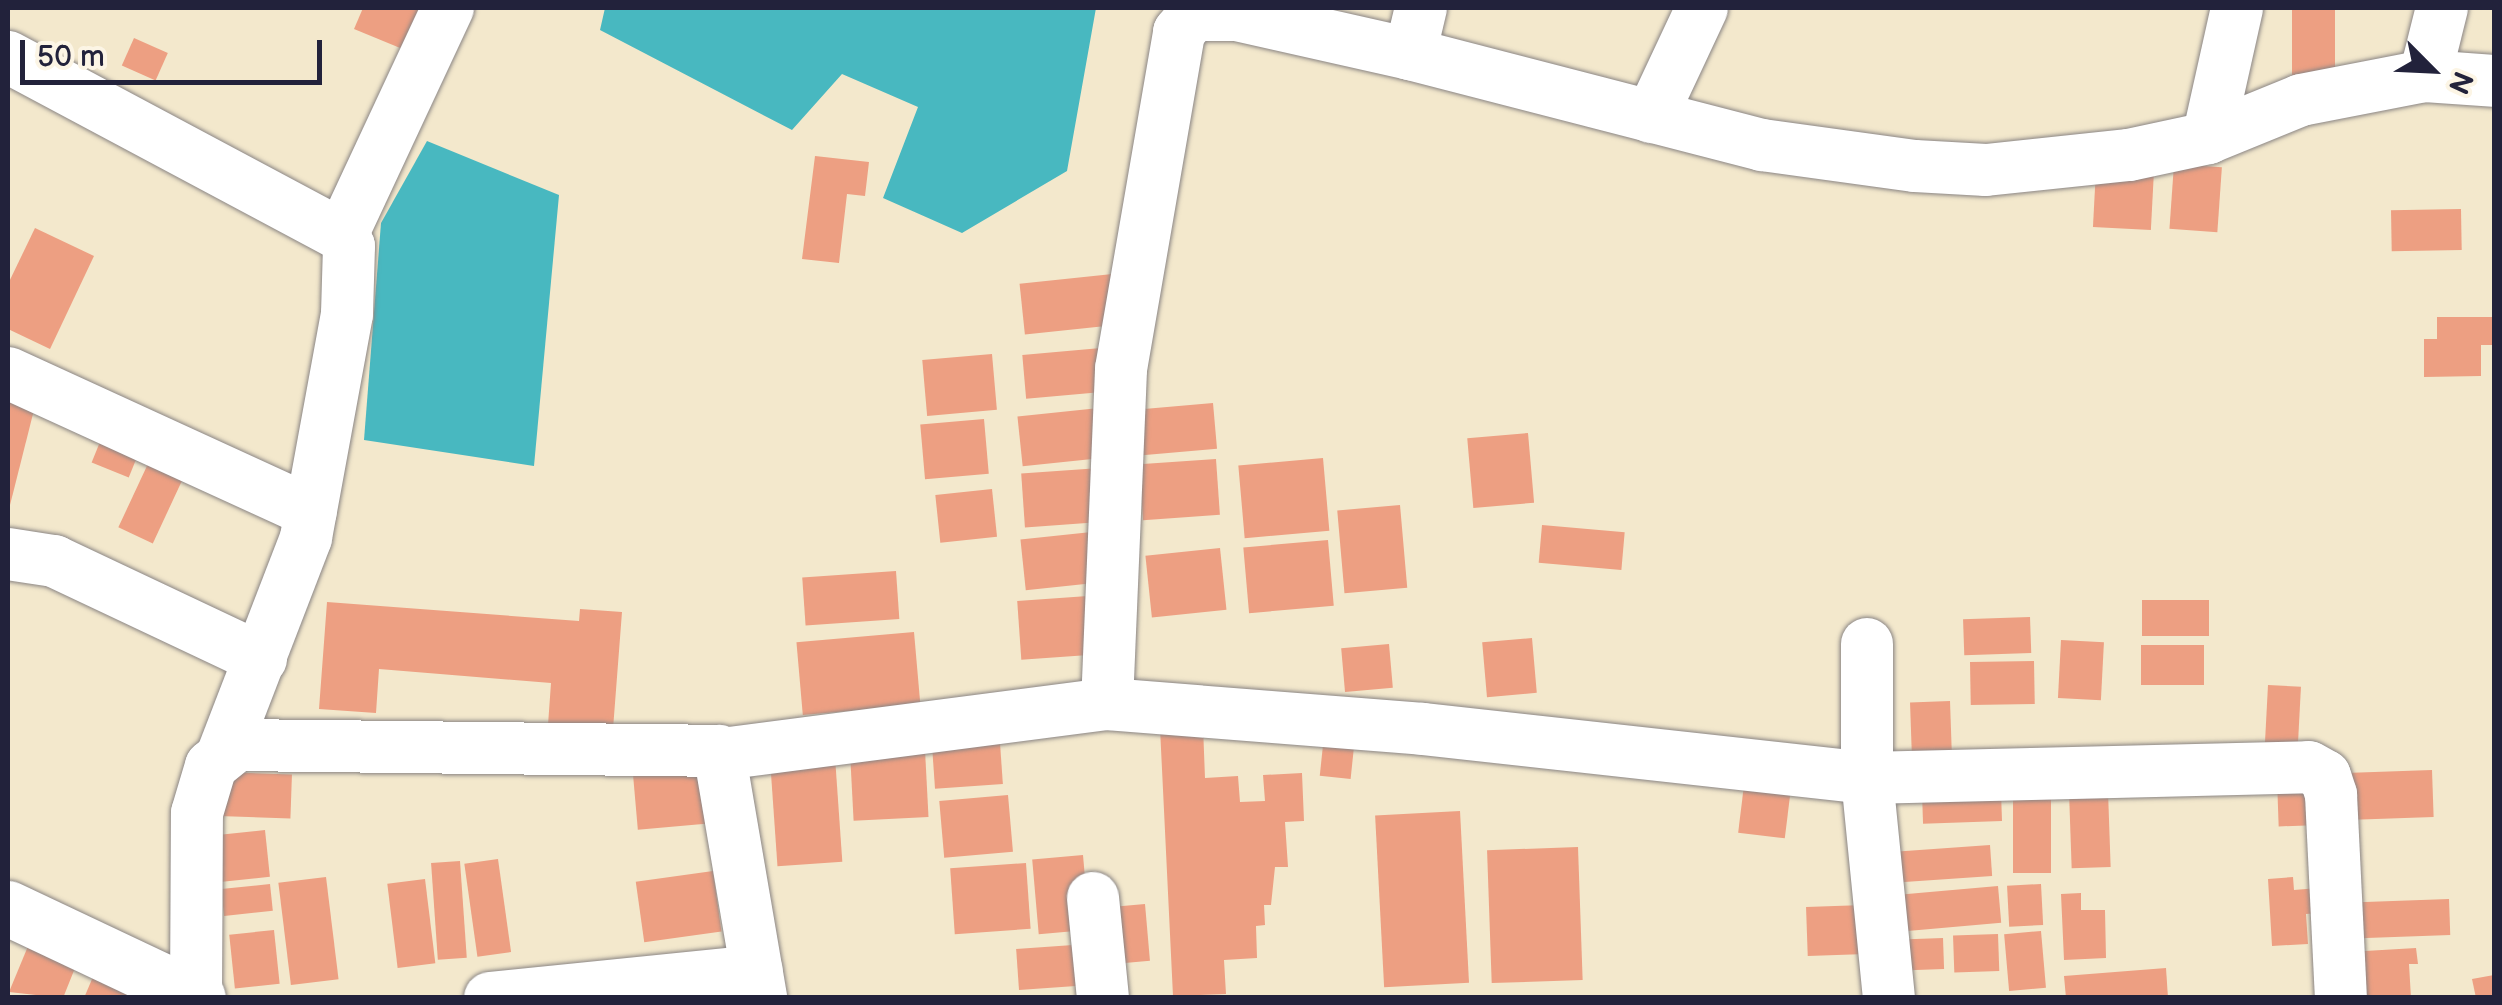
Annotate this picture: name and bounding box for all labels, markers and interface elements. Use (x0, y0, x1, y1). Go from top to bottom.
scale bar (25, 20, 328, 82)
north arrow (2382, 20, 2482, 120)
text: 50 m (37, 39, 105, 75)
text: N (2441, 66, 2479, 99)

